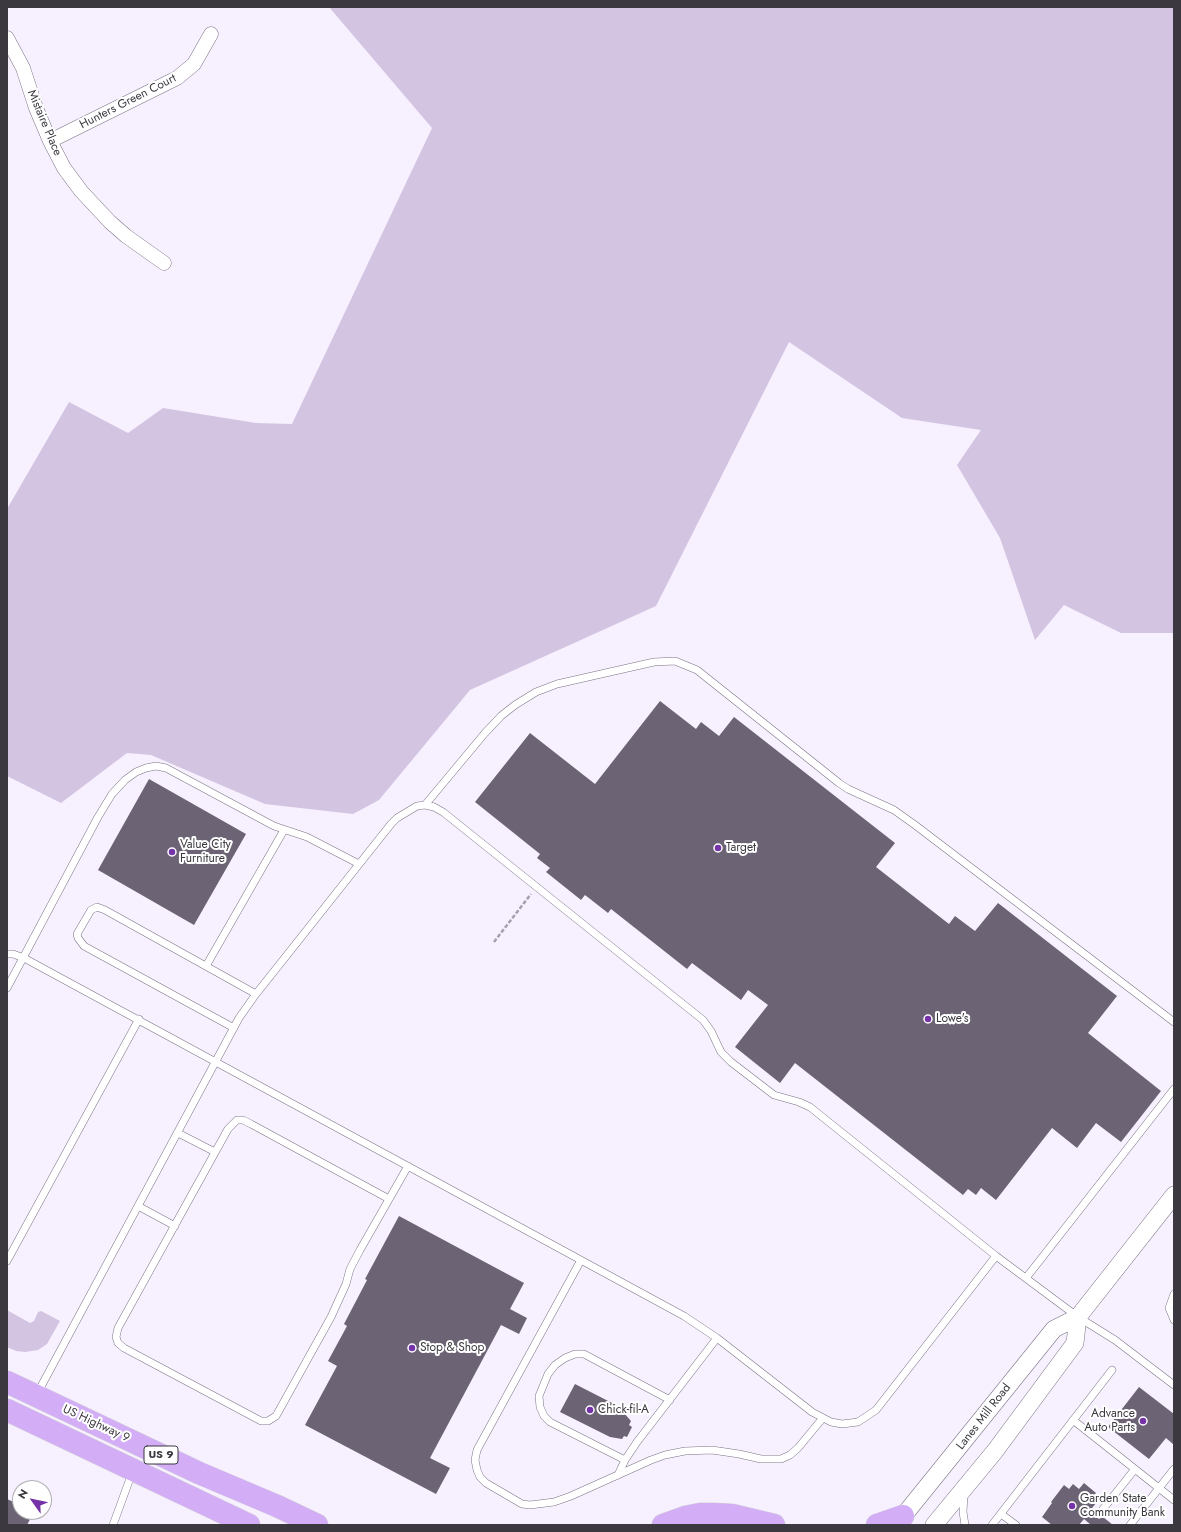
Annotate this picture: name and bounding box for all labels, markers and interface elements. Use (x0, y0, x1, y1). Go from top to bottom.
street label: Hunters Green Court (77, 71, 179, 133)
street label: Mistaire Place (24, 88, 64, 158)
place label: Value City Furniture (180, 838, 231, 866)
place label: Target (726, 841, 756, 855)
marker: Target (713, 843, 723, 853)
marker: Value City Furniture (167, 847, 177, 857)
place label: Lowe's (936, 1012, 969, 1026)
marker: Lowe's (923, 1014, 933, 1024)
place label: Stop & Shop (420, 1341, 484, 1355)
marker: Stop & Shop (407, 1343, 417, 1353)
street label: Lanes Mill Road (954, 1381, 1014, 1453)
street label: US Highway 9 (60, 1402, 132, 1446)
place label: Chick-fil-A (598, 1403, 649, 1417)
marker: Chick-fil-A (585, 1405, 595, 1415)
place label: Advance Auto Parts (1084, 1407, 1135, 1435)
marker: Advance Auto Parts (1138, 1416, 1148, 1426)
road number: US 9 (144, 1446, 178, 1464)
north arrow (12, 1480, 52, 1520)
text: N (14, 1486, 32, 1502)
place label: Garden State Community Bank (1080, 1492, 1165, 1520)
marker: Garden State Community Bank (1067, 1501, 1077, 1511)

